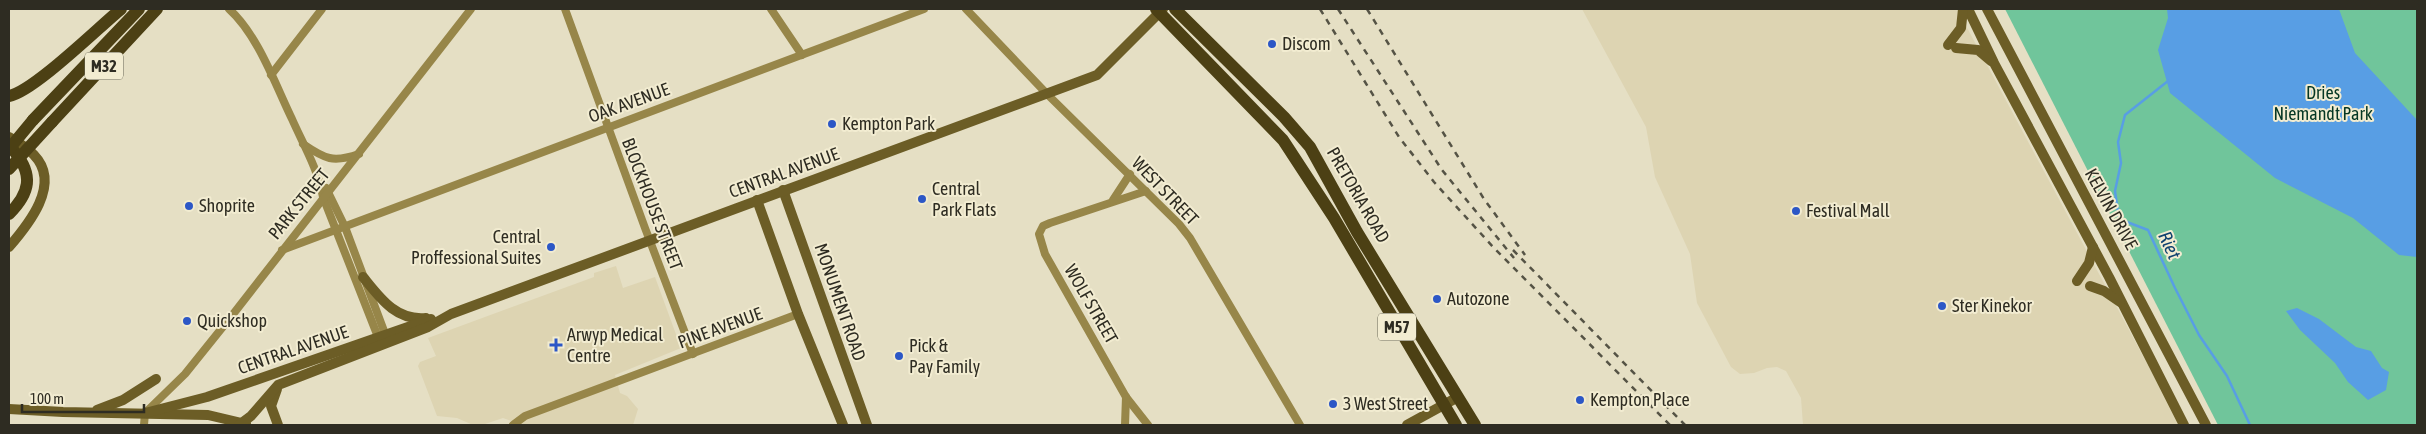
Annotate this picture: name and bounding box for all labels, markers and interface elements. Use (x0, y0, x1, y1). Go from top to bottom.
place label: Discom (1282, 33, 1331, 54)
marker: Discom (1266, 38, 1278, 50)
road number: M32 (85, 52, 123, 80)
street label: OAK AVENUE (586, 78, 672, 127)
park label: Dries Niemandt Park (2273, 82, 2373, 124)
place label: Kempton Park (842, 113, 935, 134)
marker: Kempton Park (826, 118, 838, 130)
street label: BLOCKHOUSE STREET (618, 135, 687, 273)
street label: CENTRAL AVENUE (726, 143, 842, 202)
street label: PRETORIA ROAD (1323, 143, 1394, 246)
street label: WEST STREET (1128, 152, 1203, 229)
street label: PARK STREET (264, 164, 334, 243)
street label: KELVIN DRIVE (2081, 165, 2142, 253)
place label: Central Park Flats (932, 178, 996, 220)
marker: Central Park Flats (916, 193, 928, 205)
place label: Shoprite (199, 195, 255, 216)
marker: Shoprite (183, 200, 195, 212)
place label: Festival Mall (1806, 200, 1890, 221)
marker: Festival Mall (1790, 205, 1802, 217)
place label: Central Proffessional Suites (411, 226, 541, 268)
water label: Riet (2154, 228, 2186, 263)
street label: MONUMENT ROAD (811, 240, 870, 363)
marker: Central Proffessional Suites (545, 241, 557, 253)
street label: WOLF STREET (1060, 260, 1123, 347)
place label: Autozone (1447, 288, 1509, 309)
marker: Autozone (1431, 293, 1443, 305)
place label: Ster Kinekor (1952, 295, 2032, 316)
marker: Ster Kinekor (1936, 300, 1948, 312)
street label: PINE AVENUE (675, 302, 765, 352)
place label: Quickshop (197, 310, 267, 331)
road number: M57 (1378, 314, 1416, 341)
marker: Quickshop (181, 315, 193, 327)
street label: CENTRAL AVENUE (235, 321, 351, 378)
place label: Arwyp Medical Centre (567, 324, 663, 366)
place label: Pick & Pay Family (909, 335, 980, 377)
marker: Arwyp Medical Centre (549, 338, 563, 352)
marker: Pick & Pay Family (893, 350, 905, 362)
scale bar (22, 382, 145, 414)
place label: Kempton Place (1590, 389, 1690, 410)
text: 100 m (30, 390, 64, 407)
place label: 3 West Street (1343, 393, 1428, 414)
marker: Kempton Place (1574, 394, 1586, 406)
marker: 3 West Street (1327, 398, 1339, 410)

